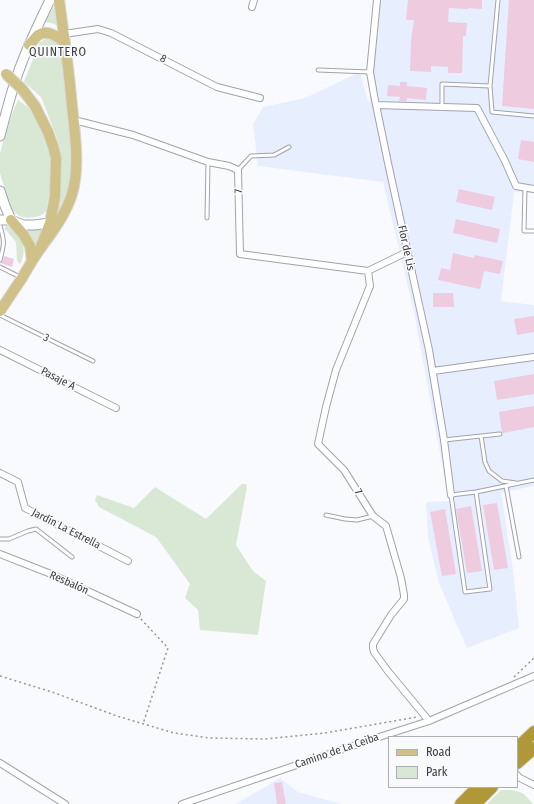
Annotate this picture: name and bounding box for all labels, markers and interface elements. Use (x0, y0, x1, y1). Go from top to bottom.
district label: QUINTERO (29, 46, 87, 60)
street label: 8 (158, 52, 168, 66)
street label: 7 (232, 189, 246, 193)
street label: Flor de Lis (395, 224, 417, 272)
street label: 3 (41, 331, 51, 345)
street label: Pasaje A (39, 365, 77, 393)
street label: 7 (351, 487, 365, 497)
street label: Jardín La Estrella (29, 506, 103, 552)
street label: Resbalón (47, 569, 91, 597)
street label: Camino de La Ceiba (293, 730, 381, 772)
legend (388, 736, 518, 788)
text: Road (426, 745, 451, 759)
text: Park (426, 765, 447, 779)

